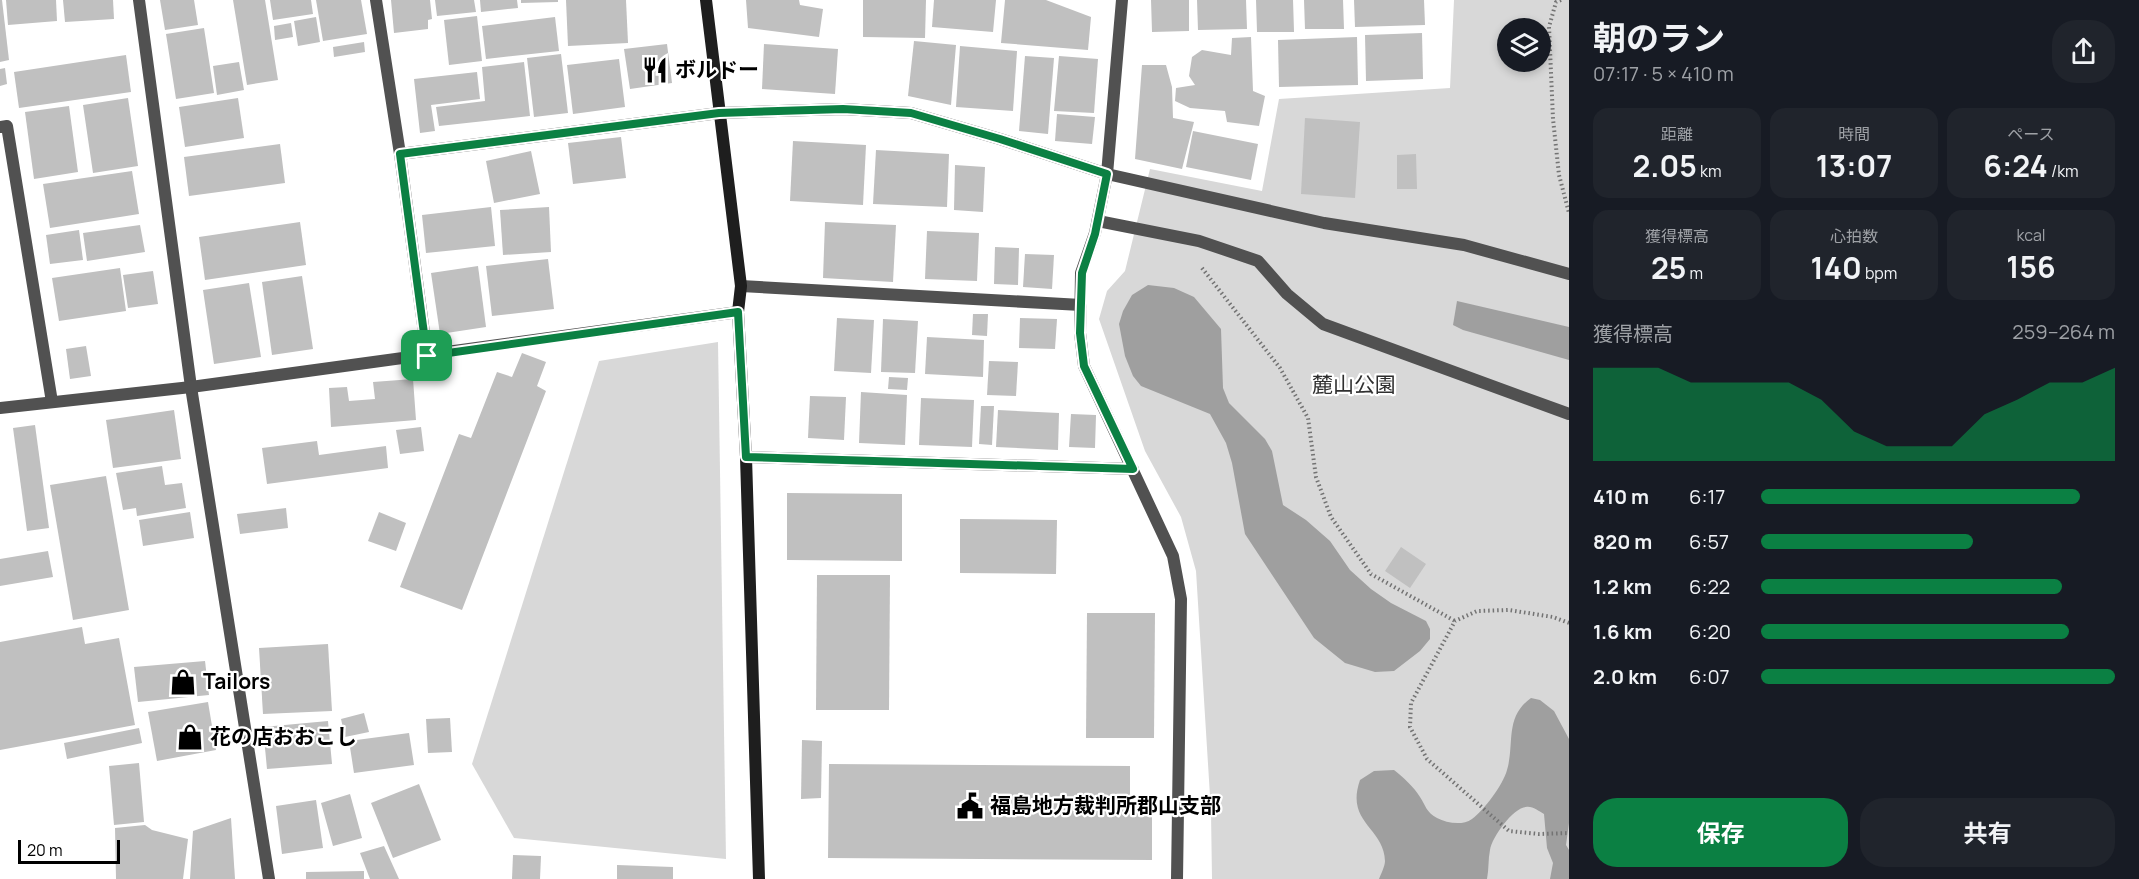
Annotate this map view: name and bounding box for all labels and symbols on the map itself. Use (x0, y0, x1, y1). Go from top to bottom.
restaurant icon: ボルドー (640, 55, 670, 85)
place label: ボルドー (675, 55, 759, 83)
pin (401, 330, 452, 381)
park label: 麓山公園 (1312, 370, 1396, 398)
shop icon: Tailors (168, 667, 198, 697)
place label: Tailors (203, 667, 270, 695)
shop icon: 花の店おおこし (175, 722, 205, 752)
place label: 花の店おおこし (210, 722, 357, 750)
public building icon: 福島地方裁判所郡山支部 (955, 791, 985, 821)
place label: 福島地方裁判所郡山支部 (990, 791, 1221, 819)
scale bar (18, 837, 120, 864)

